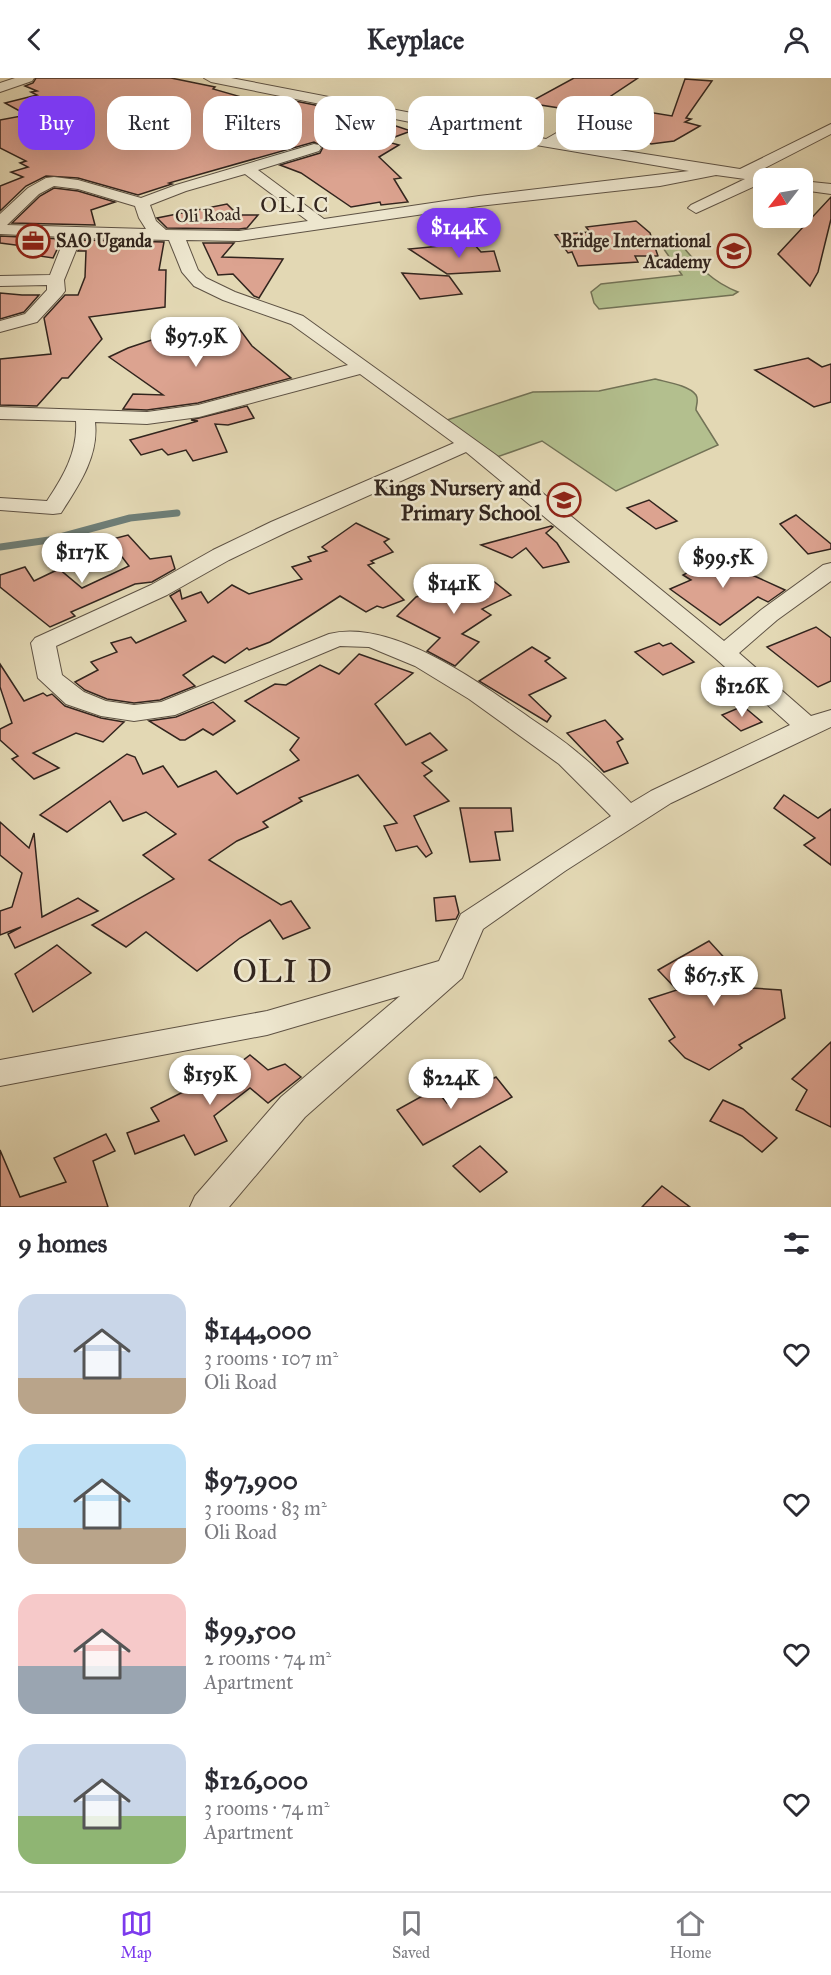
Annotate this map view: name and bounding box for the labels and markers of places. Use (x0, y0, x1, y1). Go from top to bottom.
pin: $144K (417, 208, 501, 259)
office icon: SAO Uganda (15, 223, 51, 259)
place label: SAO Uganda (56, 230, 152, 253)
place label: Bridge International Academy (561, 230, 713, 274)
school or university icon: Bridge International Academy (716, 233, 752, 269)
pin: $97.9K (147, 317, 245, 368)
place label: Kings Nursery and Primary School (373, 474, 542, 526)
school or university icon: Kings Nursery and Primary School (546, 482, 582, 518)
pin: $117K (40, 533, 124, 584)
pin: $99.5K (674, 538, 772, 589)
pin: $141K (412, 564, 496, 615)
pin: $126K (700, 667, 784, 718)
pin: $67.5K (665, 956, 763, 1007)
pin: $159K (168, 1055, 252, 1106)
pin: $224K (409, 1059, 493, 1110)

